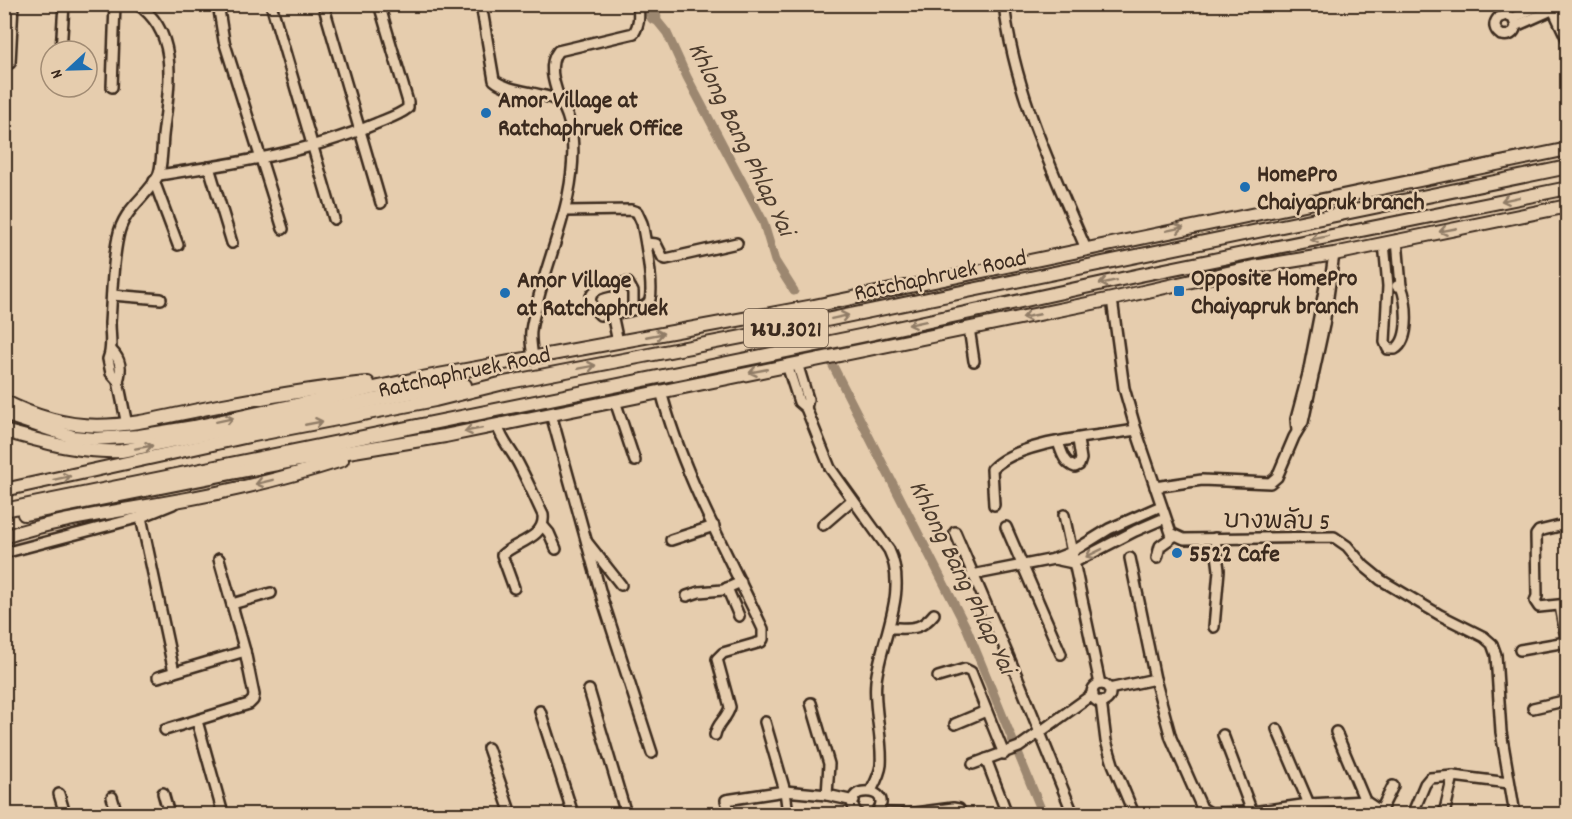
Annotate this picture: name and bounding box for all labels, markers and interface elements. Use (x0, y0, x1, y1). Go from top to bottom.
water label: Khlong Bang Phlap Yai (677, 36, 805, 246)
north arrow (39, 39, 99, 99)
text: N (45, 66, 70, 82)
place label: Amor Village at Ratchaphruek Office (498, 85, 683, 147)
marker: Amor Village at Ratchaphruek Office (479, 106, 493, 120)
place label: HomePro Chaiyapruk branch (1257, 159, 1424, 221)
marker: HomePro Chaiyapruk branch (1238, 180, 1252, 194)
one-way arrow (1501, 194, 1520, 205)
one-way arrow (1165, 223, 1184, 235)
one-way arrow (1439, 225, 1459, 236)
one-way arrow (1310, 233, 1329, 244)
street label: Ratchaphruek Road (851, 242, 1030, 312)
place label: Opposite HomePro Chaiyapruk branch (1191, 263, 1358, 325)
place label: Amor Village at Ratchaphruek (517, 265, 668, 327)
one-way arrow (1098, 277, 1117, 289)
marker: Opposite HomePro Chaiyapruk branch (1172, 284, 1186, 298)
marker: Amor Village at Ratchaphruek (498, 286, 512, 300)
road number: นบ.3021 (744, 309, 828, 347)
one-way arrow (830, 311, 849, 322)
one-way arrow (1022, 311, 1041, 322)
one-way arrow (908, 318, 927, 330)
one-way arrow (644, 329, 664, 340)
street label: Ratchaphruek Road (375, 339, 554, 409)
one-way arrow (577, 361, 596, 372)
one-way arrow (749, 366, 768, 377)
one-way arrow (215, 413, 234, 425)
one-way arrow (304, 417, 323, 428)
one-way arrow (464, 425, 483, 436)
one-way arrow (134, 441, 154, 452)
one-way arrow (52, 472, 71, 483)
water label: Khlong Bang Phlap Yai (898, 474, 1026, 684)
one-way arrow (254, 476, 273, 488)
street label: บางพลับ 5 (1223, 505, 1330, 541)
place label: 5522 Cafe (1189, 539, 1280, 573)
marker: 5522 Cafe (1170, 546, 1184, 560)
one-way arrow (1085, 547, 1103, 559)

